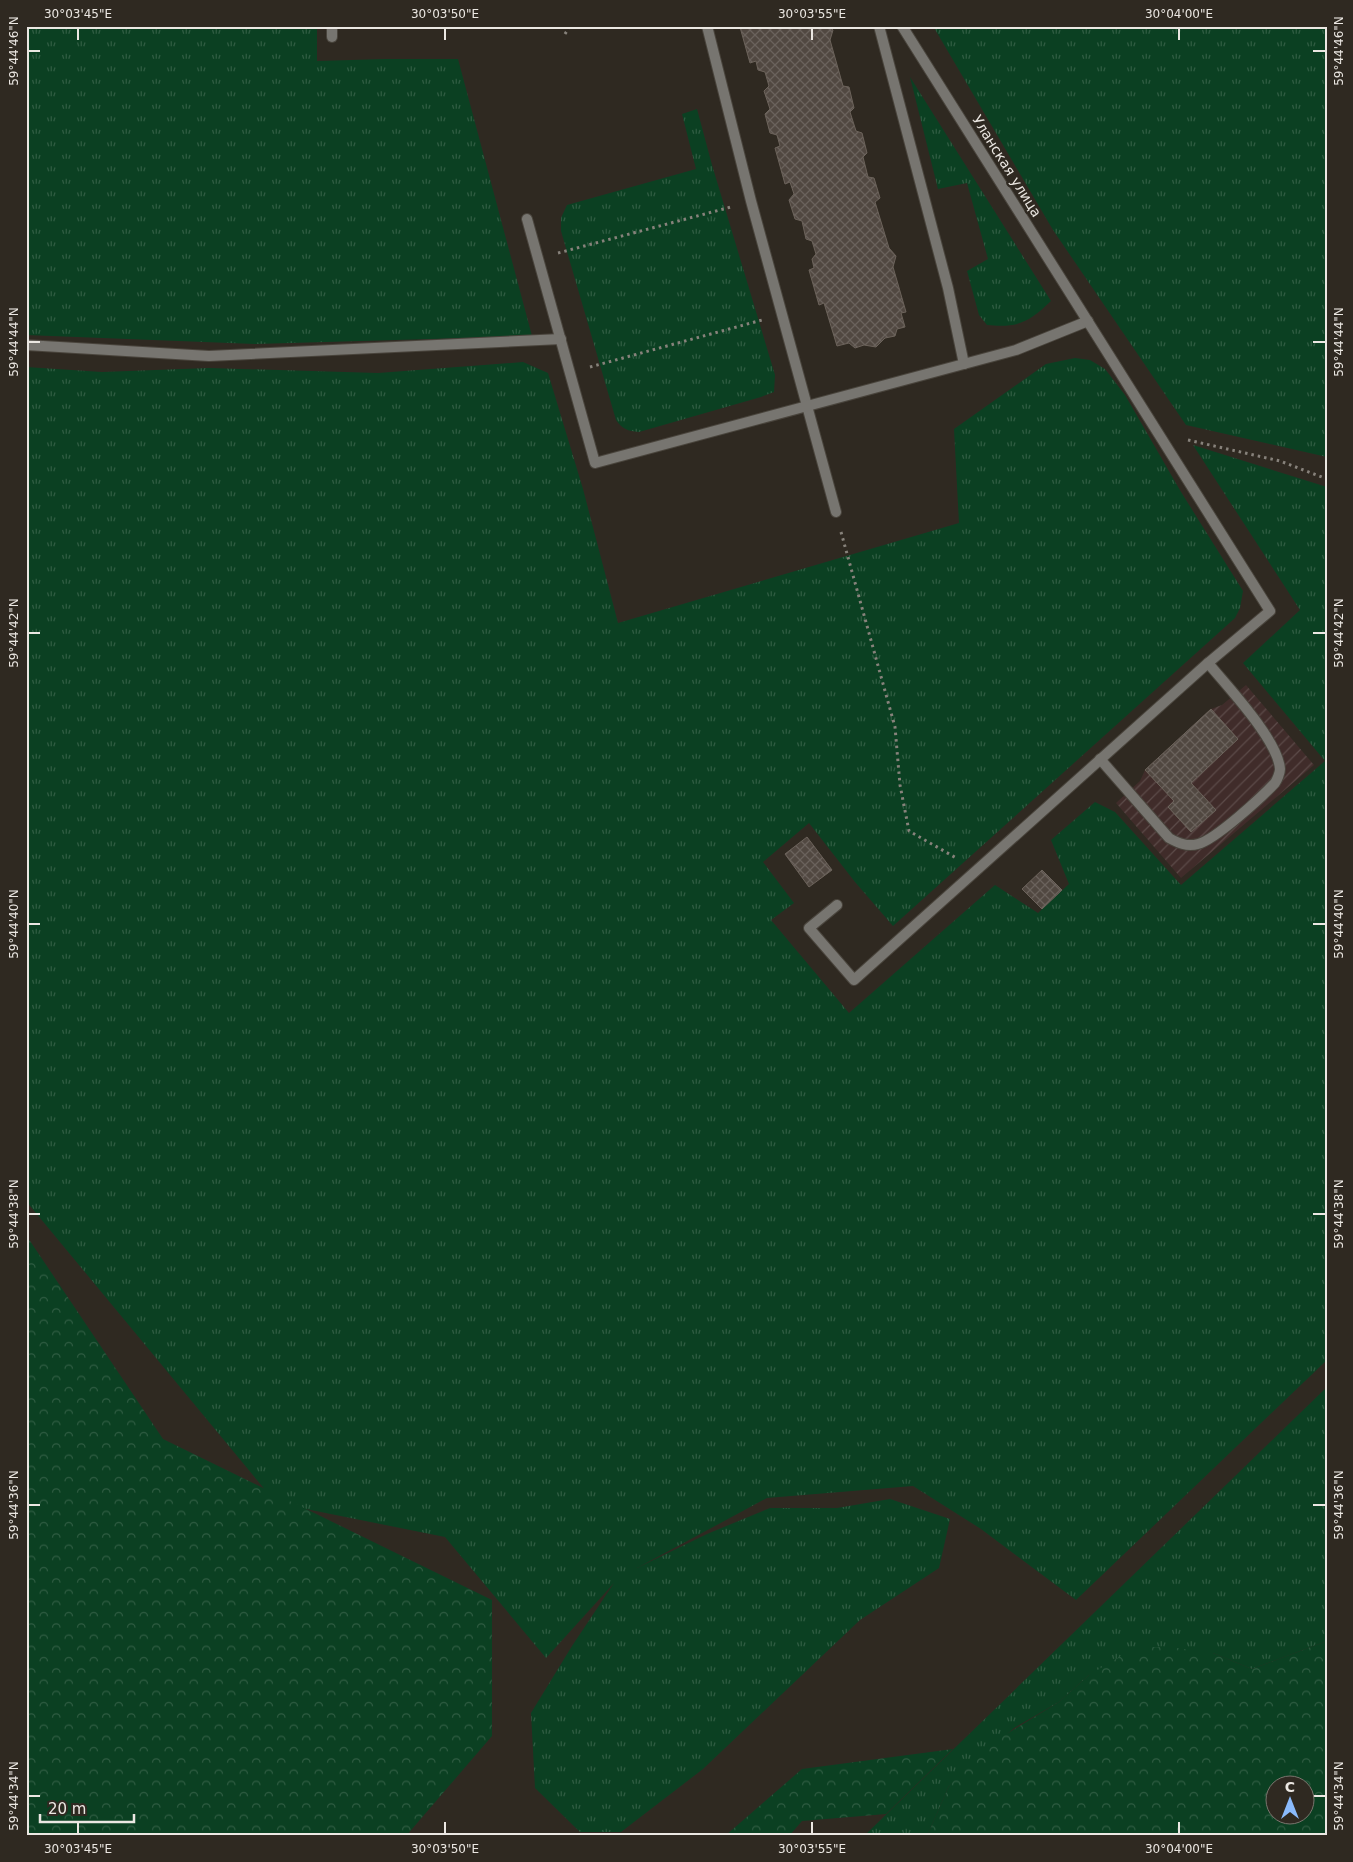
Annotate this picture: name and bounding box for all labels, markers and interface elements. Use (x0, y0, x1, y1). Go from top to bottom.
text: 30°03'45"E (44, 7, 112, 21)
text: 30°03'50"E (411, 7, 479, 21)
text: 30°03'55"E (778, 7, 846, 21)
text: 30°04'00"E (1145, 7, 1213, 21)
text: 59°44'46"N (7, 16, 21, 86)
text: 59°44'46"N (1332, 16, 1346, 86)
street label: Уланская улица (969, 112, 1045, 220)
text: 59°44'44"N (7, 307, 21, 377)
text: 59°44'44"N (1332, 307, 1346, 377)
text: 59°44'42"N (7, 598, 21, 668)
text: 59°44'42"N (1332, 598, 1346, 668)
text: 59°44'40"N (7, 889, 21, 959)
text: 59°44'40"N (1332, 889, 1346, 959)
text: 59°44'38"N (7, 1179, 21, 1249)
text: 59°44'38"N (1332, 1179, 1346, 1249)
text: 59°44'36"N (7, 1470, 21, 1540)
text: 59°44'36"N (1332, 1470, 1346, 1540)
text: 59°44'34"N (7, 1761, 21, 1831)
text: 59°44'34"N (1332, 1761, 1346, 1831)
north arrow (1266, 1774, 1316, 1824)
text: С (1285, 1779, 1295, 1795)
scale bar (40, 1792, 134, 1824)
text: 20 m (48, 1800, 86, 1818)
text: 30°03'45"E (44, 1842, 112, 1856)
text: 30°03'50"E (411, 1842, 479, 1856)
text: 30°03'55"E (778, 1842, 846, 1856)
text: 30°04'00"E (1145, 1842, 1213, 1856)

